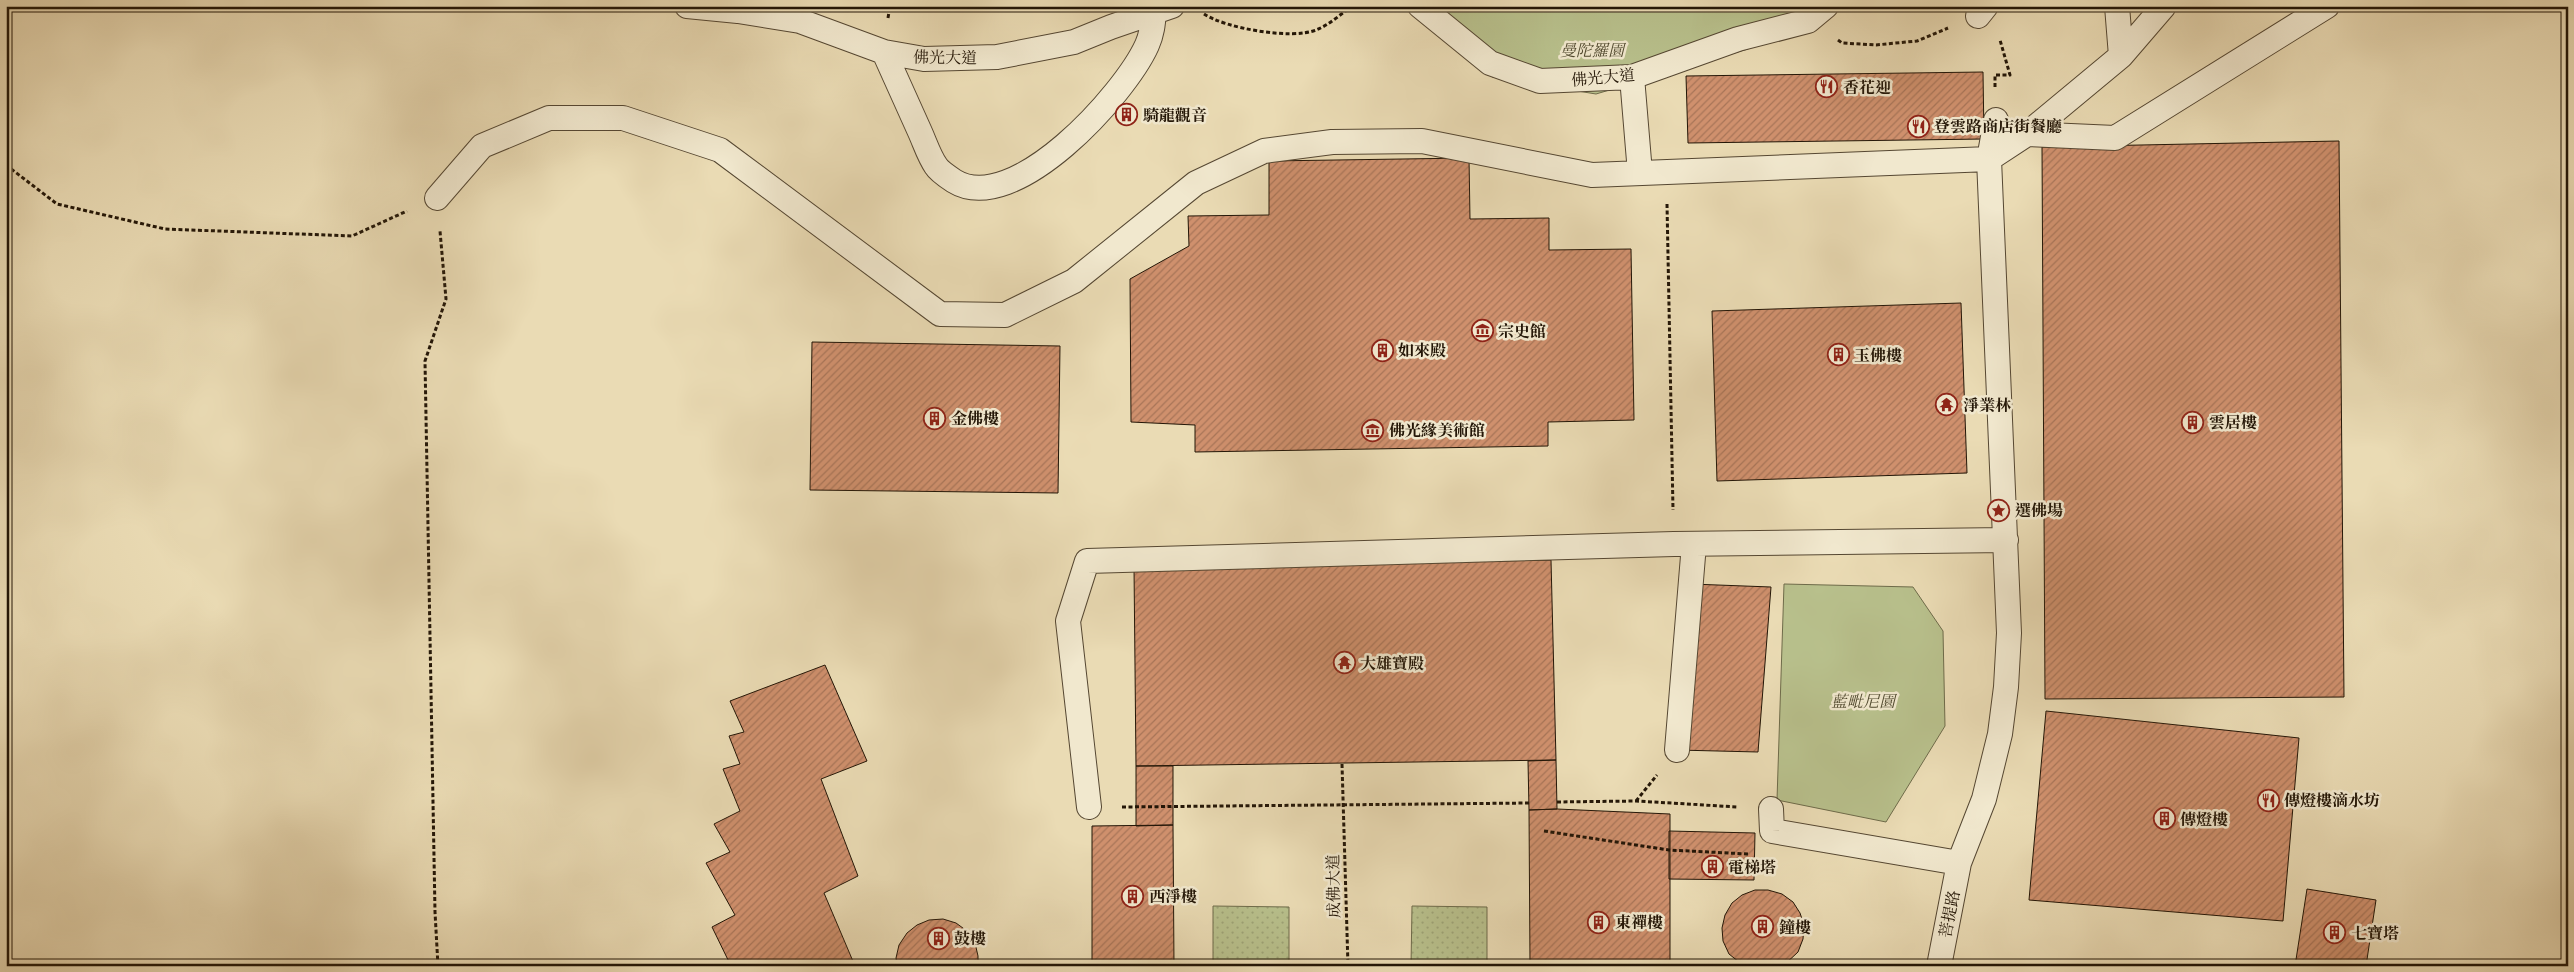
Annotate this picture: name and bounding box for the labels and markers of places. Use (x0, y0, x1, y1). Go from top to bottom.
restaurant icon: 香花迎 (1815, 75, 1839, 99)
place label: 香花迎 (1843, 77, 1891, 99)
building icon: 騎龍觀音 (1115, 103, 1139, 127)
place label: 騎龍觀音 (1143, 105, 1207, 127)
restaurant icon: 登雲路商店街餐廳 (1906, 114, 1930, 138)
place label: 登雲路商店街餐廳 (1934, 116, 2062, 138)
museum icon: 宗史館 (1470, 319, 1494, 343)
place label: 宗史館 (1498, 321, 1546, 343)
building icon: 如來殿 (1370, 338, 1394, 362)
place label: 如來殿 (1398, 340, 1446, 362)
building icon: 玉佛樓 (1826, 343, 1850, 367)
place label: 玉佛樓 (1854, 345, 1902, 367)
temple icon: 淨業林 (1935, 393, 1959, 417)
place label: 淨業林 (1963, 395, 2011, 417)
building icon: 金佛樓 (923, 406, 947, 430)
place label: 金佛樓 (951, 408, 999, 430)
building icon: 雲居樓 (2181, 410, 2205, 434)
place label: 雲居樓 (2209, 412, 2257, 434)
museum icon: 佛光緣美術館 (1361, 418, 1385, 442)
place label: 佛光緣美術館 (1389, 420, 1485, 442)
place icon: 選佛場 (1987, 498, 2011, 522)
place label: 選佛場 (2015, 500, 2063, 522)
temple icon: 大雄寶殿 (1332, 651, 1356, 675)
place label: 大雄寶殿 (1360, 653, 1424, 675)
restaurant icon: 傳燈樓滴水坊 (2256, 788, 2280, 812)
place label: 傳燈樓滴水坊 (2284, 790, 2380, 812)
building icon: 傳燈樓 (2152, 807, 2176, 831)
place label: 傳燈樓 (2180, 809, 2228, 831)
building icon: 電梯塔 (1700, 855, 1724, 879)
place label: 電梯塔 (1728, 857, 1776, 879)
building icon: 西淨樓 (1121, 884, 1145, 908)
place label: 西淨樓 (1149, 886, 1197, 908)
building icon: 東禪樓 (1587, 910, 1611, 934)
place label: 東禪樓 (1615, 912, 1663, 934)
building icon: 鐘樓 (1751, 915, 1775, 939)
place label: 鐘樓 (1779, 917, 1811, 939)
building icon: 七寶塔 (2323, 921, 2347, 945)
place label: 七寶塔 (2351, 923, 2399, 945)
building icon: 鼓樓 (926, 926, 950, 950)
place label: 鼓樓 (954, 928, 986, 950)

